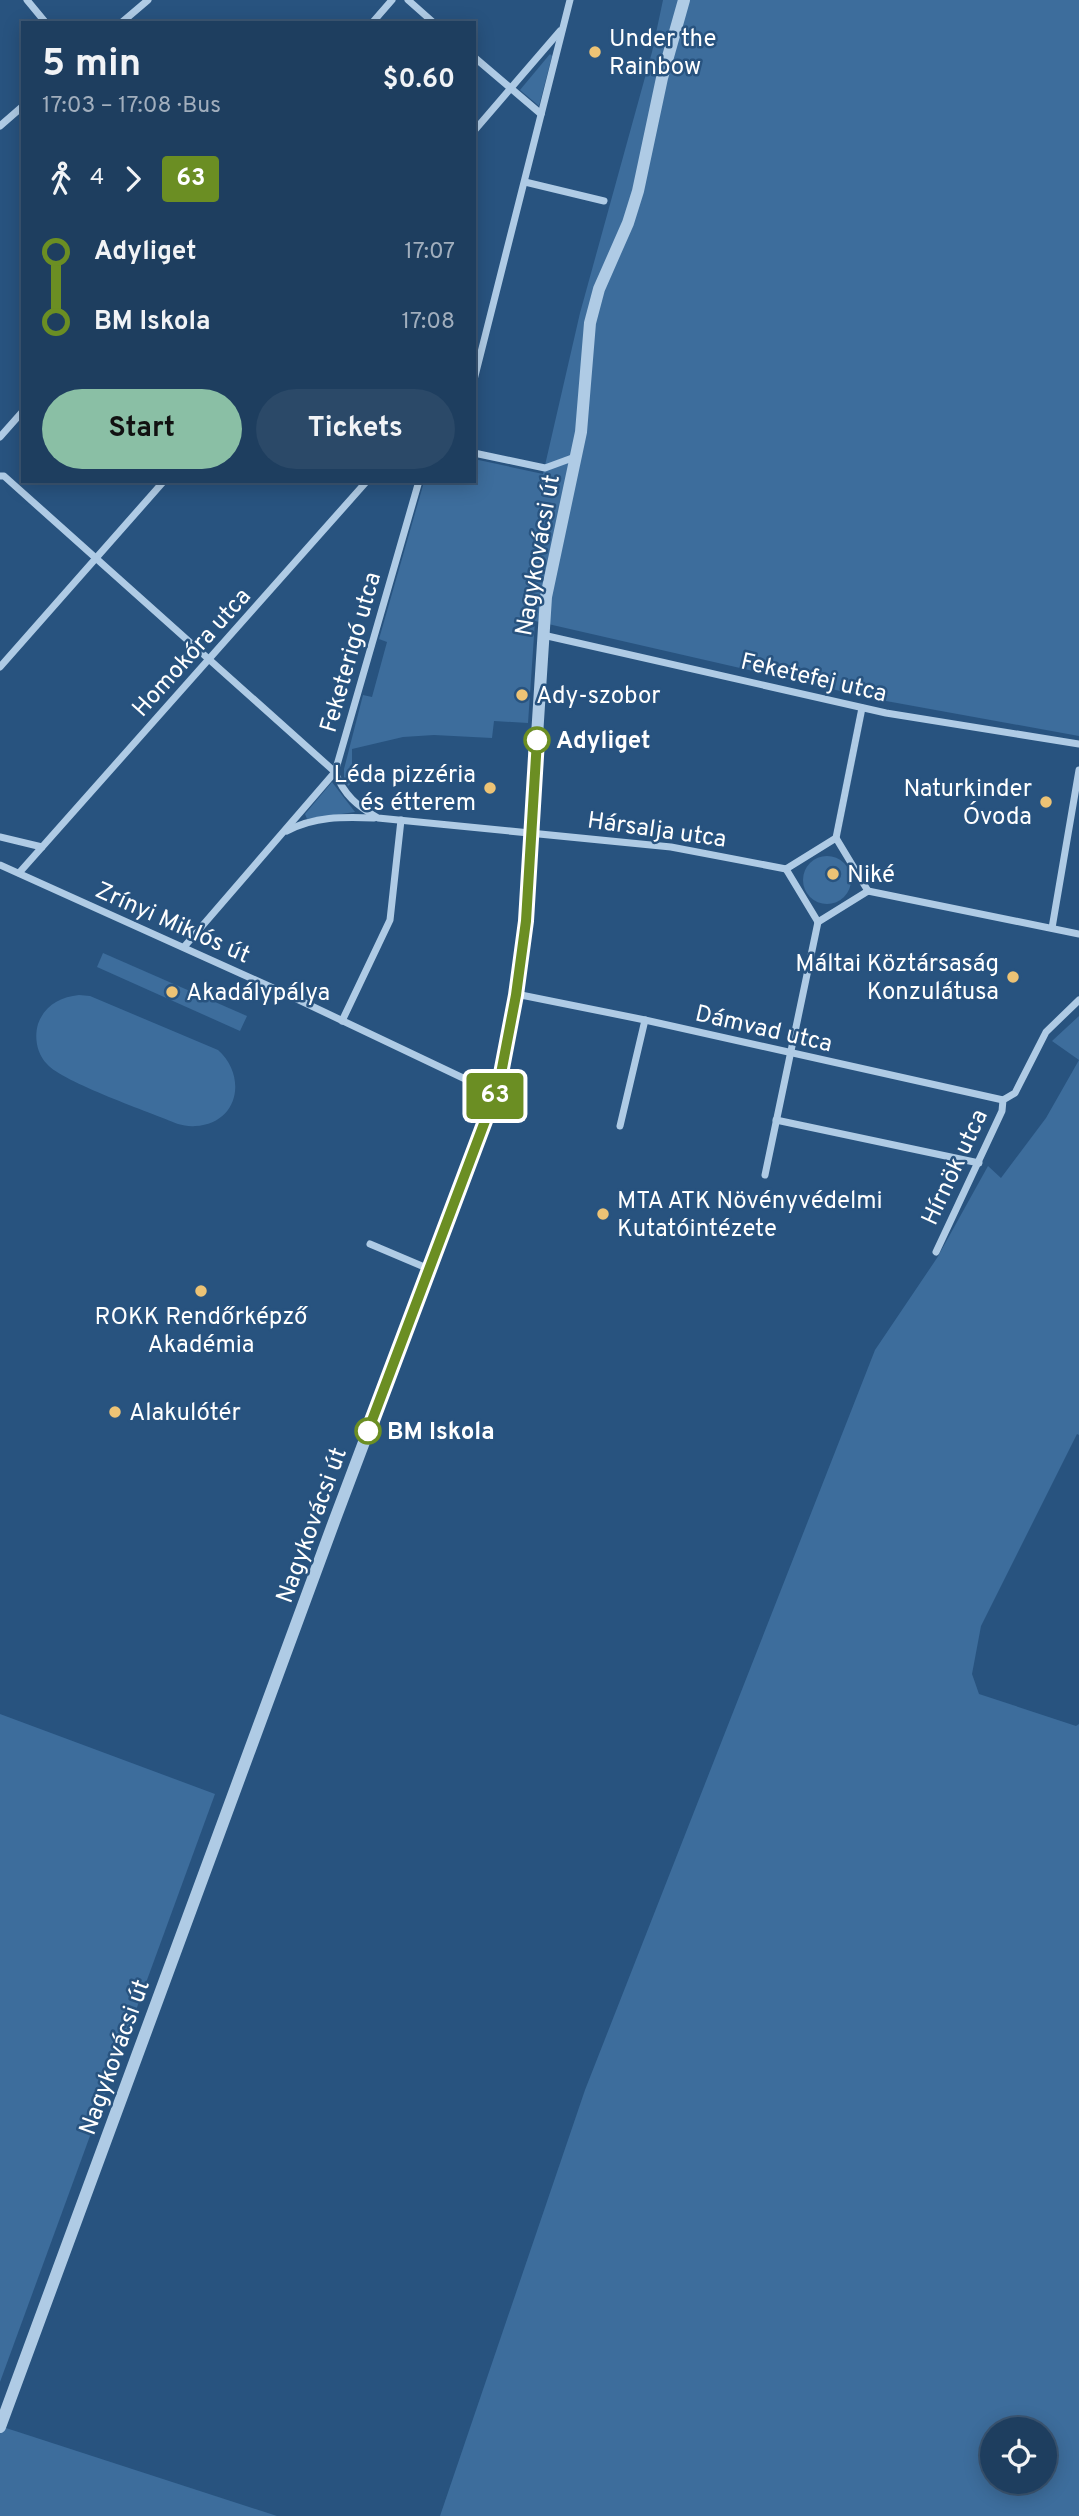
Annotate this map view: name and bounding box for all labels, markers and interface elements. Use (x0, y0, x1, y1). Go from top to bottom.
place label: Under the Rainbow (609, 25, 716, 83)
text: 5 min (42, 41, 141, 90)
marker: Under the Rainbow (587, 44, 603, 60)
text: $0.60 (383, 64, 455, 97)
text: 17:03 – 17:08 · Bus (42, 92, 221, 121)
icon: walk (42, 160, 80, 198)
icon: forward (114, 160, 152, 198)
text: 4 (90, 164, 104, 193)
text: 63 (176, 164, 205, 194)
text: Adyliget (94, 236, 196, 269)
text: 17:07 (404, 238, 455, 267)
text: BM Iskola (94, 306, 211, 339)
text: 17:08 (401, 308, 455, 337)
button: Start (42, 389, 242, 469)
button: Tickets (256, 389, 455, 469)
street label: Nagykovácsi út (510, 472, 568, 638)
street label: Feketerigó utca (315, 569, 389, 736)
street label: Homokóra utca (127, 583, 258, 724)
street label: Feketefej utca (737, 648, 890, 710)
place label: Ady-szobor (536, 682, 661, 712)
marker: Ady-szobor (514, 687, 530, 703)
marker: Adyliget (524, 727, 550, 753)
place label: Adyliget (556, 727, 651, 757)
place label: Léda pizzéria és étterem (333, 761, 476, 819)
place label: Naturkinder Óvoda (903, 775, 1032, 833)
marker: Léda pizzéria és étterem (482, 780, 498, 796)
marker: Naturkinder Óvoda (1038, 794, 1054, 810)
street label: Hársalja utca (585, 806, 728, 856)
place label: Niké (847, 861, 895, 891)
marker: Niké (825, 866, 841, 882)
street label: Zrínyi Miklós út (90, 876, 254, 971)
place label: Máltai Köztársaság Konzulátusa (795, 950, 999, 1008)
marker: Máltai Köztársaság Konzulátusa (1005, 969, 1021, 985)
place label: Akadálypálya (186, 979, 330, 1009)
marker: Akadálypálya (164, 984, 180, 1000)
street label: Dámvad utca (692, 1000, 835, 1060)
line badge: 63 (463, 1073, 526, 1119)
text: 63 (480, 1081, 510, 1111)
street label: Hírnök utca (916, 1105, 996, 1231)
place label: MTA ATK Növényvédelmi Kutatóintézete (617, 1187, 883, 1245)
marker: MTA ATK Növényvédelmi Kutatóintézete (595, 1206, 611, 1222)
marker: ROKK Rendőrképző Akadémia (193, 1283, 209, 1299)
place label: ROKK Rendőrképző Akadémia (95, 1303, 309, 1361)
place label: Alakulótér (129, 1399, 241, 1429)
marker: Alakulótér (107, 1404, 123, 1420)
marker: BM Iskola (355, 1418, 381, 1444)
place label: BM Iskola (387, 1418, 495, 1448)
street label: Nagykovácsi út (271, 1444, 355, 1608)
street label: Nagykovácsi út (74, 1976, 158, 2140)
map controls (980, 2417, 1057, 2494)
button: locate (980, 2417, 1057, 2494)

